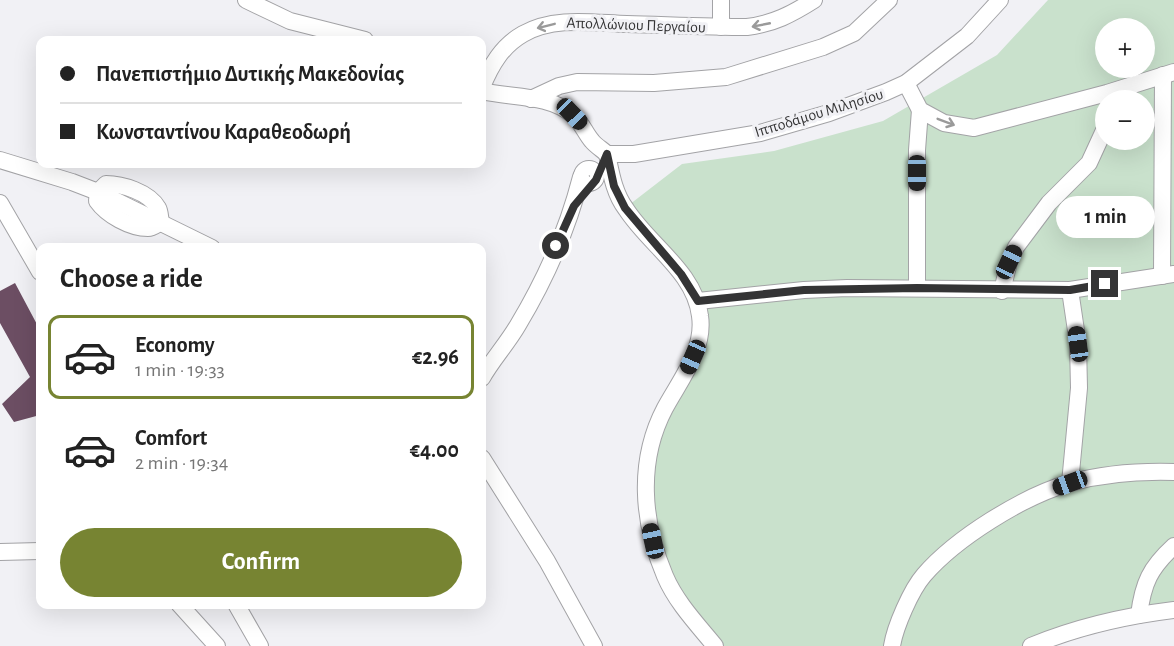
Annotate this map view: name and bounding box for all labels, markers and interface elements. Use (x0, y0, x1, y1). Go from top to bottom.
street label: Απολλώνιου Περγαίου (566, 15, 706, 35)
map controls (1095, 18, 1155, 150)
button: + (1095, 18, 1155, 78)
one-way arrow (537, 20, 556, 32)
one-way arrow (752, 20, 772, 31)
text: Πανεπιστήμιο Δυτικής Μακεδονίας (96, 63, 404, 85)
street label: Ιπποδάμου Μιλησίου (753, 86, 885, 140)
button: − (1095, 90, 1155, 150)
car (553, 95, 591, 133)
one-way arrow (936, 117, 954, 128)
text: Κωνσταντίνου Καραθεοδωρή (96, 121, 351, 143)
car (908, 155, 926, 191)
callout: 1 min (1056, 197, 1154, 239)
text: 1 min (1084, 207, 1127, 227)
route start (542, 232, 569, 259)
car (993, 242, 1025, 282)
text: Choose a ride (60, 265, 203, 292)
route end (1091, 270, 1118, 297)
car (1067, 325, 1089, 363)
icon: car (63, 330, 117, 384)
text: Economy (135, 334, 215, 356)
car (677, 337, 709, 377)
text: €2.96 (412, 346, 459, 368)
text: 1 min · 19:33 (135, 360, 225, 380)
icon: car (63, 423, 117, 477)
text: Comfort (135, 427, 207, 449)
text: €4.00 (410, 439, 459, 461)
text: 2 min · 19:34 (135, 453, 228, 473)
car (1050, 468, 1090, 498)
car (640, 522, 666, 560)
button: Confirm (60, 528, 462, 597)

